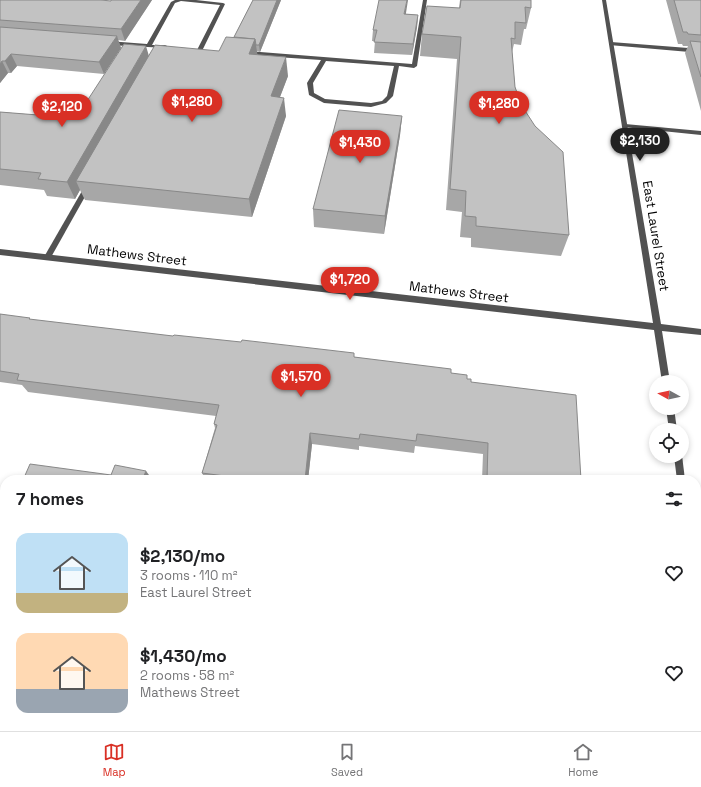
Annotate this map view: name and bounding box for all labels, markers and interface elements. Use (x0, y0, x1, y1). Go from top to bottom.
pin: $1,280 (159, 89, 225, 123)
pin: $1,280 (466, 91, 532, 125)
text: $1,280 (171, 93, 213, 110)
pin: $2,120 (29, 94, 95, 128)
text: $1,280 (478, 95, 520, 112)
text: $2,120 (42, 98, 82, 115)
pin: $2,130 (607, 128, 673, 162)
pin: $1,430 (327, 130, 393, 164)
text: $2,130 (620, 132, 660, 149)
text: $1,430 (339, 134, 381, 151)
street label: East Laurel Street (639, 179, 673, 293)
street label: Mathews Street (86, 240, 188, 270)
pin: $1,720 (317, 267, 383, 301)
text: $1,720 (330, 271, 370, 288)
street label: Mathews Street (408, 277, 510, 307)
pin: $1,570 (268, 364, 334, 398)
text: $1,570 (281, 368, 321, 385)
north arrow (649, 375, 689, 415)
map controls (649, 375, 689, 463)
button: locate (649, 423, 689, 463)
text: 7 homes (16, 488, 84, 510)
icon: filters (663, 488, 685, 510)
text: $2,130/mo (140, 545, 225, 567)
icon: home (48, 549, 96, 597)
icon: heart (663, 562, 685, 584)
text: 3 rooms · 110 m² (140, 567, 238, 584)
text: East Laurel Street (140, 584, 252, 601)
text: $1,430/mo (140, 645, 227, 667)
icon: home (48, 649, 96, 697)
icon: heart (663, 662, 685, 684)
text: 2 rooms · 58 m² (140, 667, 234, 684)
text: Mathews Street (140, 684, 240, 701)
tab: Map (103, 741, 126, 779)
tab: Saved (331, 741, 363, 779)
tab: Home (568, 741, 598, 779)

